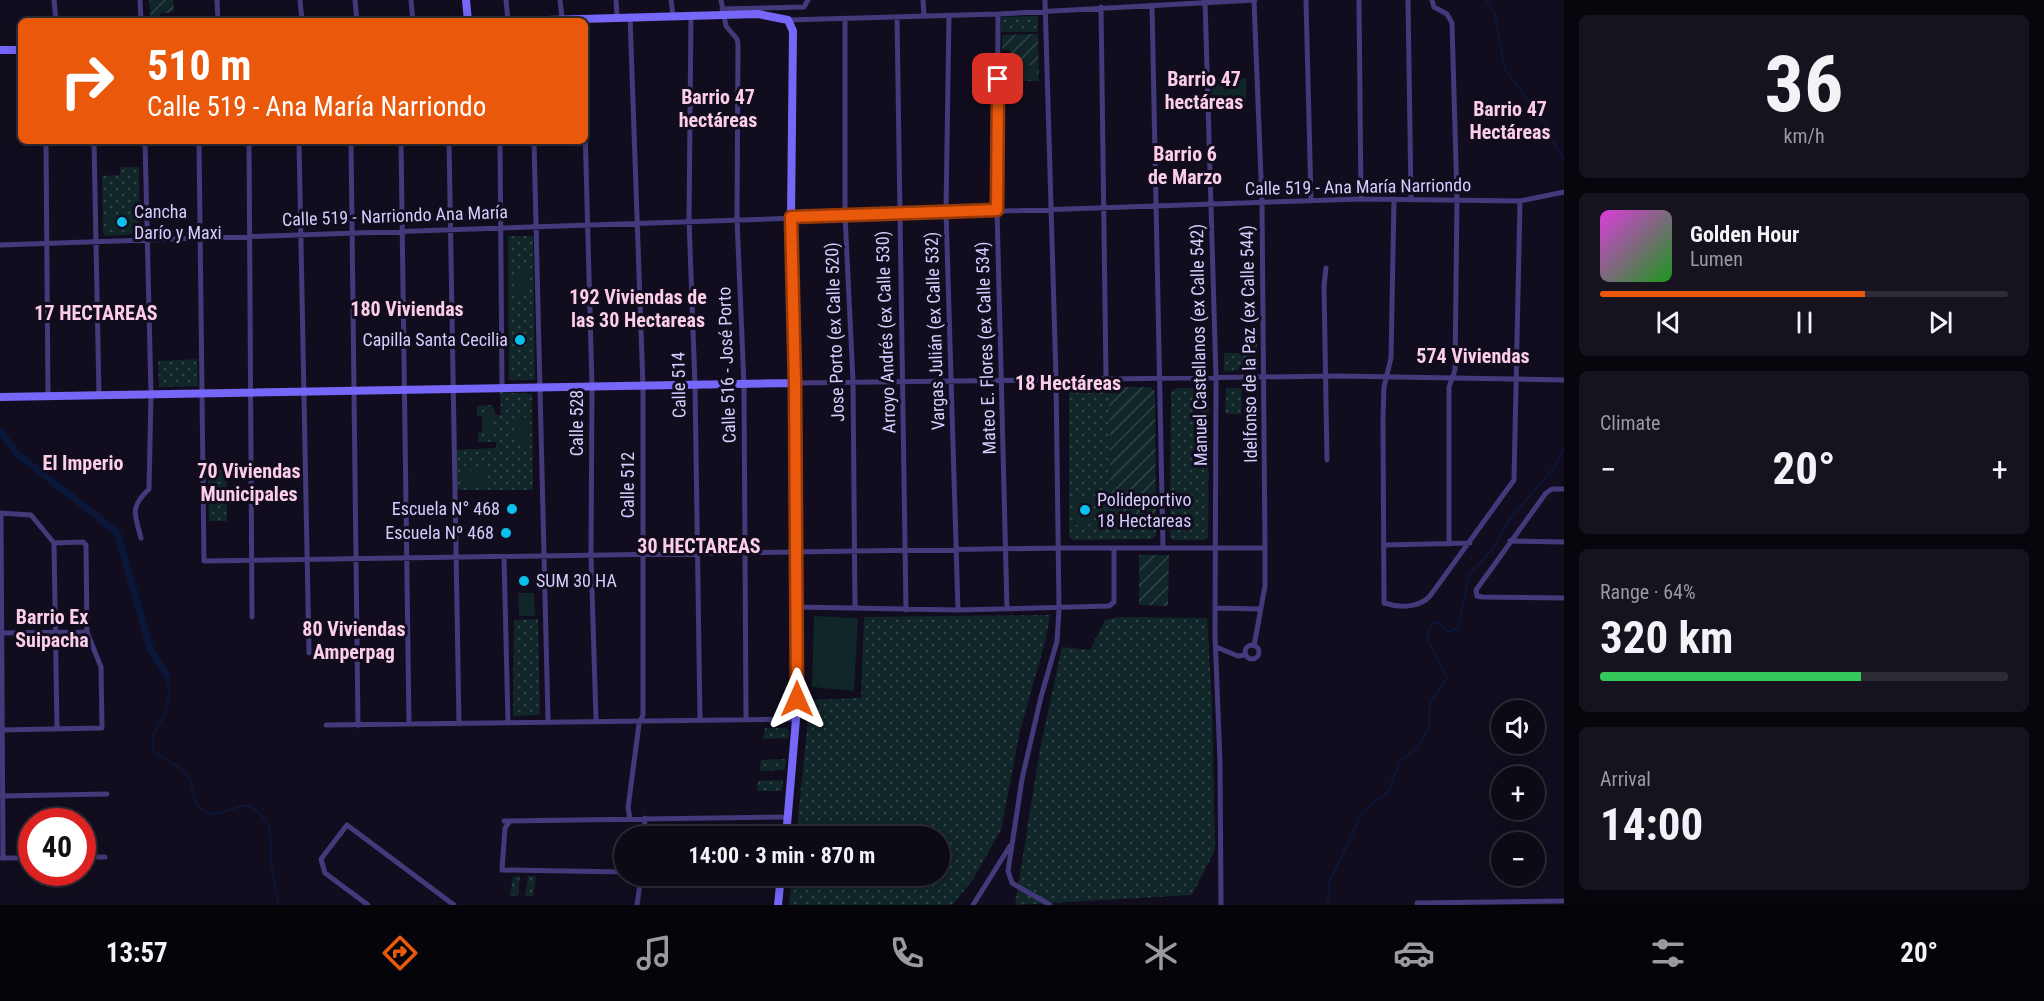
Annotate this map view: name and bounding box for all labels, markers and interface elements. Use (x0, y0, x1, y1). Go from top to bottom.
text: 36 (1765, 39, 1843, 130)
text: 510 m (147, 41, 252, 90)
icon: right (48, 42, 126, 120)
pin (972, 53, 1023, 104)
icon: arrive (981, 62, 1014, 95)
district label: Barrio 47 hectáreas (1165, 67, 1243, 114)
district label: Barrio 47 hectáreas (679, 85, 757, 132)
text: Calle 519 - Ana María Narriondo (147, 91, 486, 123)
district label: Barrio 47 Hectáreas (1469, 97, 1551, 144)
text: km/h (1783, 124, 1825, 148)
district label: Barrio 6 de Marzo (1148, 142, 1222, 189)
street label: Calle 519 - Ana María Narriondo (1245, 174, 1471, 199)
place label: Cancha Darío y Maxi (134, 201, 222, 243)
street label: Calle 519 - Narriondo Ana María (282, 201, 508, 230)
marker: Cancha Darío y Maxi (115, 215, 129, 229)
text: Golden Hour (1690, 222, 1799, 247)
street label: Manuel Castellanos (ex Calle 542) (1186, 224, 1212, 466)
street label: Idelfonso de la Paz (ex Calle 544) (1236, 225, 1262, 463)
street label: Arroyo Andrés (ex Calle 530) (871, 230, 901, 434)
street label: Vargas Julián (ex Calle 532) (921, 231, 949, 431)
street label: Mateo E. Flores (ex Calle 534) (971, 241, 1001, 455)
street label: Jose Porto (ex Calle 520) (821, 242, 849, 422)
text: Lumen (1690, 247, 1743, 271)
district label: 192 Viviendas de las 30 Hectareas (569, 285, 707, 332)
street label: Calle 516 - José Porto (713, 286, 740, 444)
district label: 180 Viviendas (350, 297, 464, 321)
district label: 17 HECTAREAS (34, 301, 158, 325)
icon: previous (1652, 306, 1685, 339)
icon: pause (1788, 306, 1821, 339)
icon: next (1924, 306, 1957, 339)
place label: Capilla Santa Cecilia (362, 329, 508, 350)
marker: Capilla Santa Cecilia (513, 333, 527, 347)
district label: 574 Viviendas (1416, 344, 1530, 368)
street label: Calle 514 (667, 352, 690, 418)
district label: 18 Hectáreas (1015, 371, 1121, 395)
street label: Calle 528 (566, 390, 587, 456)
text: Climate (1600, 411, 1660, 435)
text: 20° (1773, 442, 1836, 495)
text: − (1600, 450, 1617, 489)
text: + (1992, 450, 2008, 489)
district label: El Imperio (43, 451, 123, 475)
street label: Calle 512 (617, 452, 638, 518)
district label: 70 Viviendas Municipales (197, 459, 301, 506)
place label: Polideportivo 18 Hectareas (1097, 489, 1191, 531)
place label: Escuela N° 468 (392, 498, 500, 519)
marker: Escuela N° 468 (505, 502, 519, 516)
marker: Polideportivo 18 Hectareas (1078, 503, 1092, 517)
place label: Escuela Nº 468 (385, 522, 494, 543)
marker: Escuela Nº 468 (499, 526, 513, 540)
district label: 30 HECTAREAS (637, 534, 761, 558)
place label: SUM 30 HA (536, 570, 617, 591)
marker: SUM 30 HA (517, 574, 531, 588)
text: Range · 64% (1600, 580, 1696, 604)
district label: Barrio Ex Suipacha (15, 605, 89, 652)
text: 320 km (1600, 611, 1733, 664)
district label: 80 Viviendas Amperpag (302, 617, 406, 664)
position arrow (765, 667, 829, 731)
map controls (1491, 700, 1545, 886)
button: sound (1491, 700, 1545, 754)
button: + (1491, 766, 1545, 820)
text: Arrival (1600, 767, 1651, 791)
text: 14:00 (1600, 798, 1703, 851)
speed limit sign: 40 (18, 808, 96, 886)
button: − (1491, 832, 1545, 886)
text: 14:00 · 3 min · 870 m (689, 843, 875, 868)
icon: directions (379, 932, 421, 974)
icon: music (633, 932, 675, 974)
icon: phone (886, 932, 928, 974)
icon: climate (1140, 932, 1182, 974)
icon: car (1393, 932, 1435, 974)
icon: filters (1647, 932, 1689, 974)
text: 13:57 (106, 937, 168, 969)
text: 20° (1900, 937, 1938, 969)

